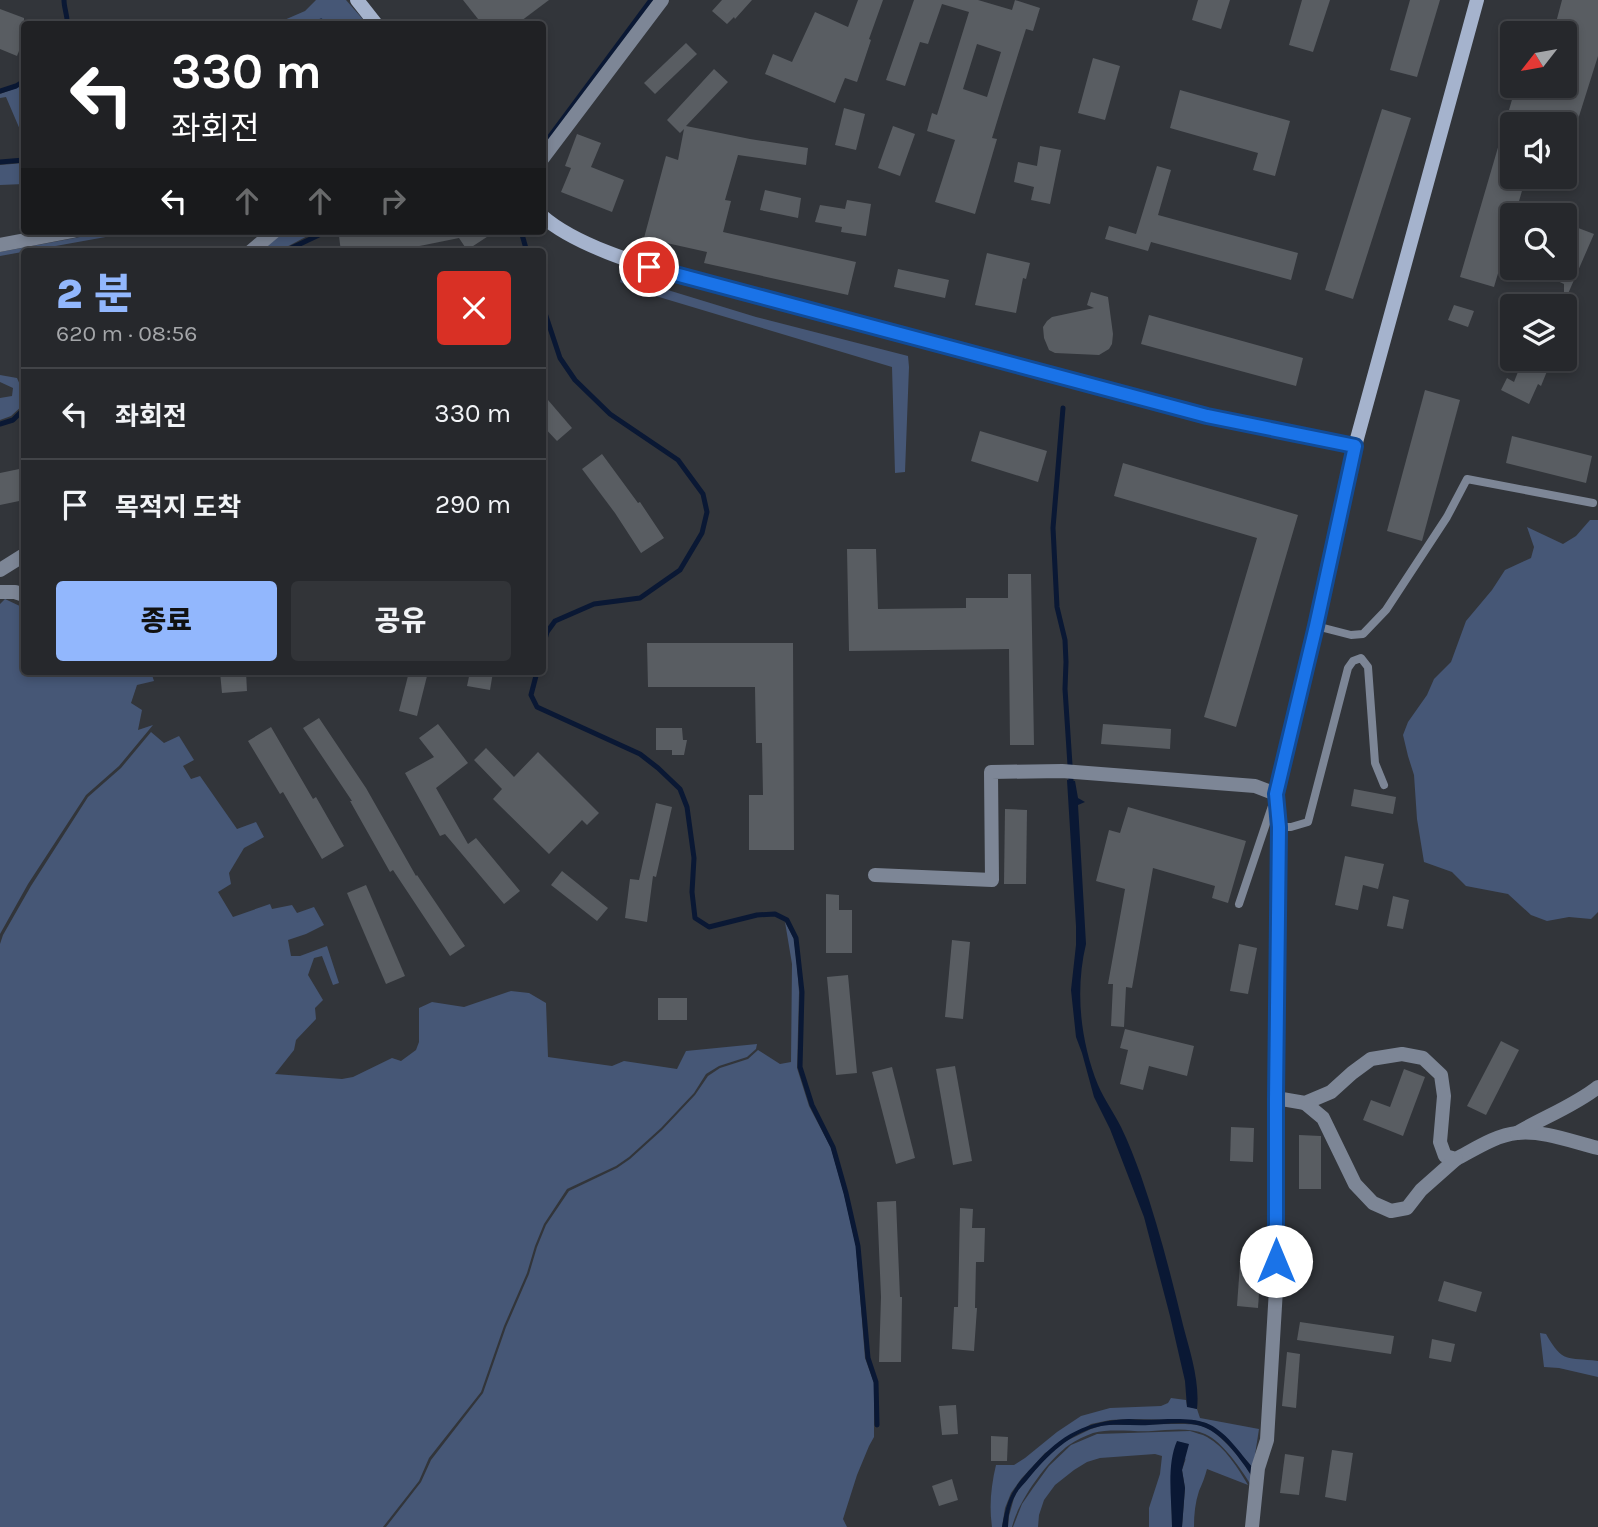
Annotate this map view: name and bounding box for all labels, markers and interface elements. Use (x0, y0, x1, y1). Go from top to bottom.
north arrow (1500, 21, 1577, 98)
map controls (1500, 21, 1577, 371)
text: 330 m (171, 43, 322, 100)
icon: left (56, 49, 147, 140)
text: 좌회전 (171, 110, 259, 147)
button: sound (1500, 112, 1577, 189)
icon: left (155, 182, 193, 220)
icon: ahead (228, 182, 266, 220)
icon: ahead (301, 182, 339, 220)
icon: right (374, 182, 412, 220)
button: search (1500, 203, 1577, 280)
pin (619, 237, 679, 297)
icon: arrive (630, 248, 668, 286)
text: 2 분 (56, 269, 133, 319)
button: close (437, 271, 511, 345)
button: layers (1500, 294, 1577, 371)
text: 620 m · 08:56 (56, 320, 197, 347)
icon: left (56, 395, 94, 433)
text: 330 m (434, 398, 511, 429)
text: 좌회전 (115, 401, 187, 432)
icon: arrive (56, 486, 94, 524)
text: 290 m (435, 489, 511, 520)
text: 목적지 도착 (115, 492, 241, 523)
button: 종료 (56, 581, 277, 661)
button: 공유 (291, 581, 511, 661)
position arrow (1239, 1224, 1313, 1298)

